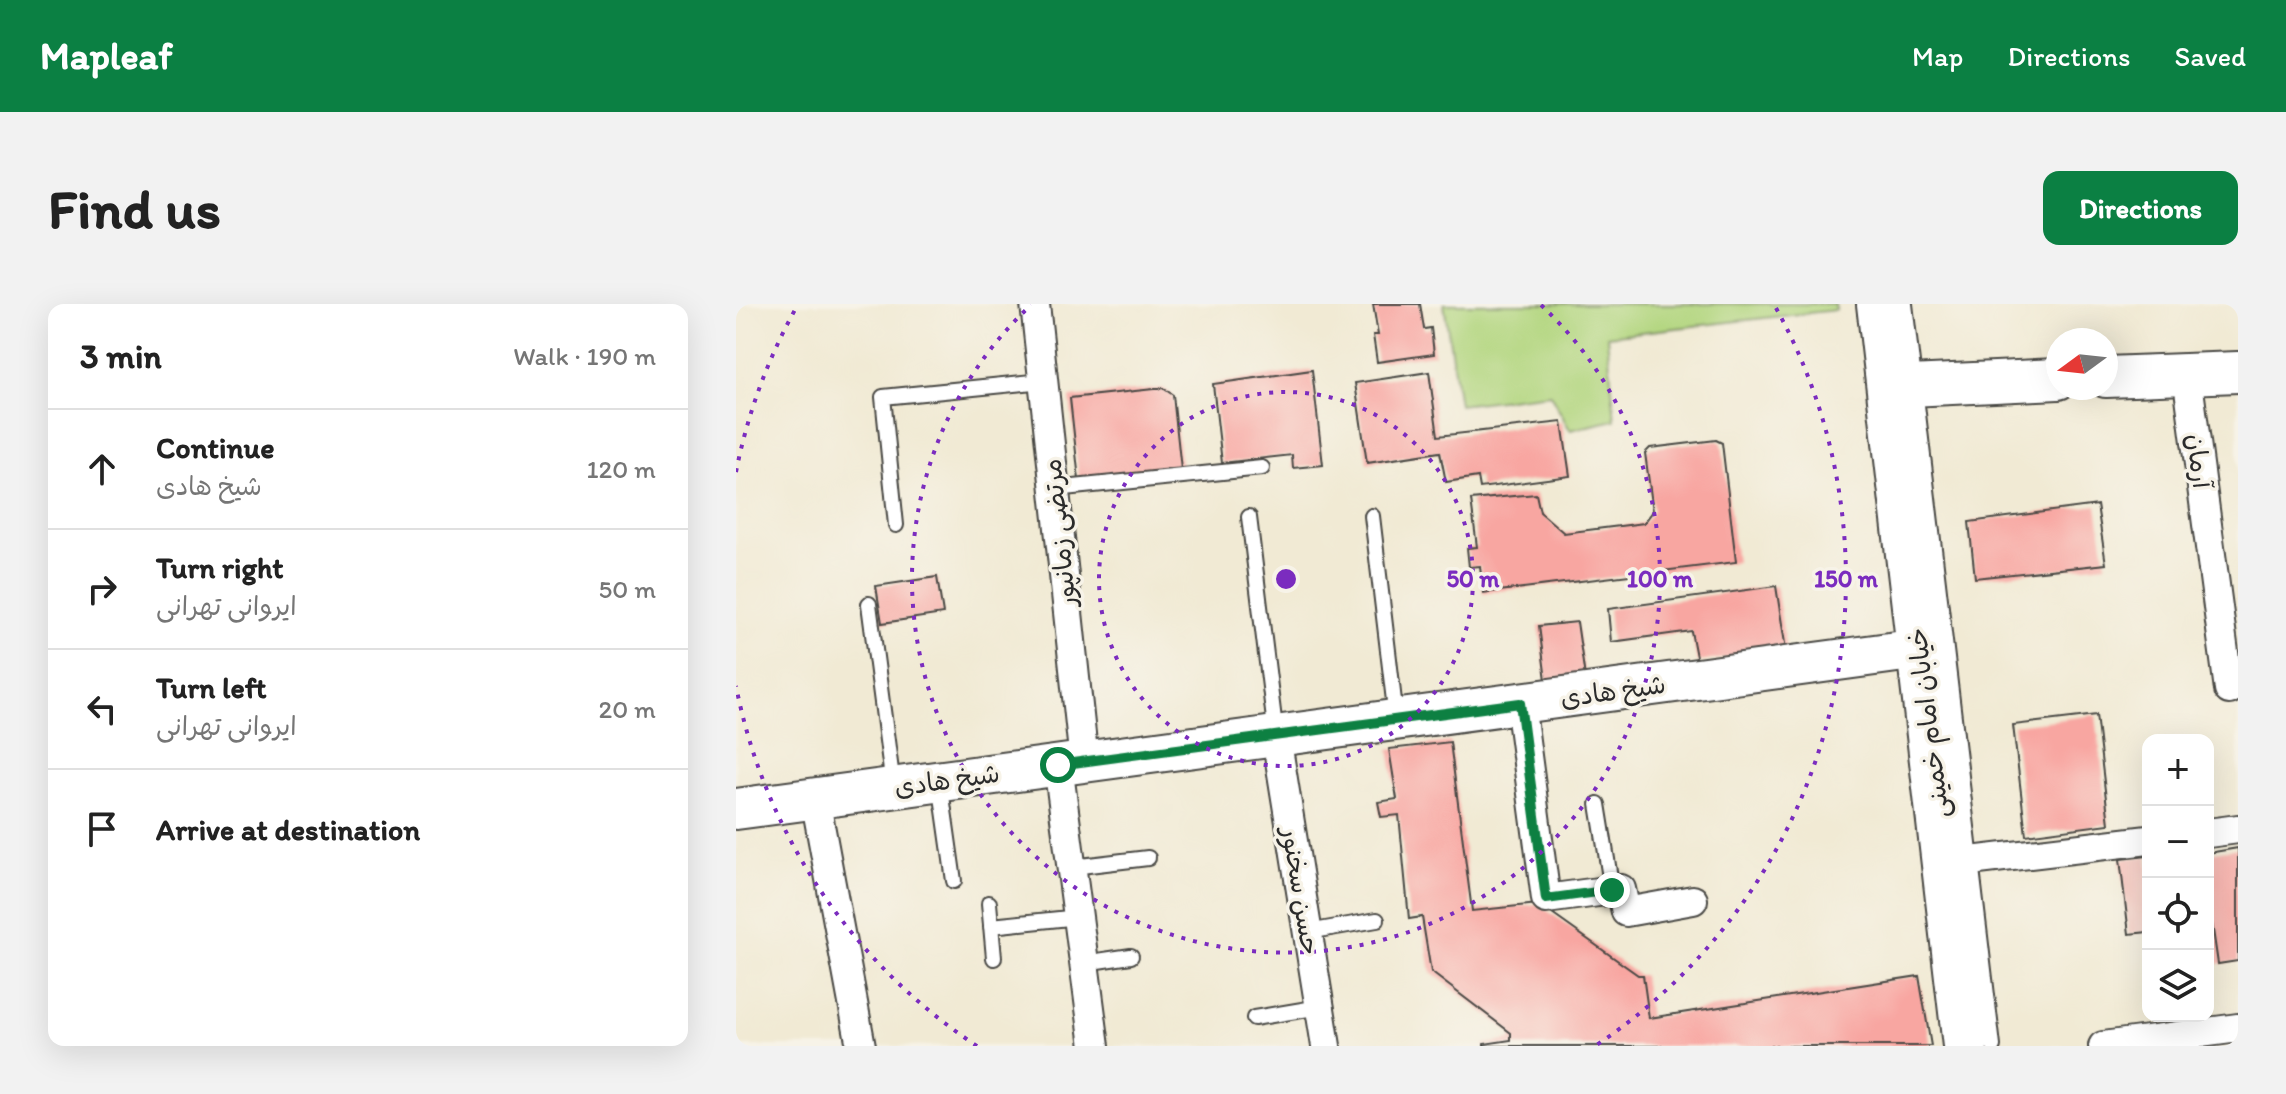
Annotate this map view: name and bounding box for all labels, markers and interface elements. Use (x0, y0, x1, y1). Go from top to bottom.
text: Mapleaf (40, 33, 173, 79)
text: Map (1912, 39, 1963, 73)
text: Directions (2007, 39, 2131, 73)
text: Saved (2175, 39, 2246, 73)
button: Directions (2043, 171, 2238, 245)
text: Find us (48, 175, 221, 242)
north arrow (2046, 328, 2118, 400)
text: 3 min (80, 336, 162, 377)
text: Walk · 190 m (513, 340, 656, 372)
text: Continue (156, 429, 275, 466)
street label: آرمان (2180, 432, 2218, 492)
icon: ahead (80, 447, 124, 491)
text: 120 m (587, 453, 656, 485)
street label: مرتضی زمانپور (1035, 457, 1084, 611)
text: شیخ هادی (156, 470, 262, 502)
text: Turn right (156, 549, 284, 586)
text: 50 m (1447, 564, 1500, 593)
text: 100 m (1627, 564, 1694, 593)
text: 150 m (1814, 564, 1879, 593)
centre of rings (1272, 565, 1300, 593)
icon: right (80, 567, 124, 611)
text: 50 m (599, 573, 656, 605)
text: ایروانی تهرانی (156, 590, 297, 622)
street label: خیابان امام خمینی (1900, 626, 1960, 820)
street label: شیخ هادی (1558, 668, 1668, 716)
text: Turn left (156, 669, 267, 706)
icon: left (80, 687, 124, 731)
text: 20 m (599, 693, 656, 725)
text: ایروانی تهرانی (156, 710, 297, 742)
map controls (2142, 734, 2214, 1022)
button: + (2142, 734, 2214, 806)
route start (1040, 747, 1076, 783)
street label: شیخ هادی (892, 757, 1002, 805)
button: − (2142, 806, 2214, 878)
icon: arrive (80, 807, 124, 851)
text: Arrive at destination (156, 811, 420, 848)
street label: حسن سخنور (1274, 823, 1327, 957)
route end (1594, 872, 1630, 908)
button: locate (2142, 878, 2214, 950)
button: layers (2142, 950, 2214, 1022)

